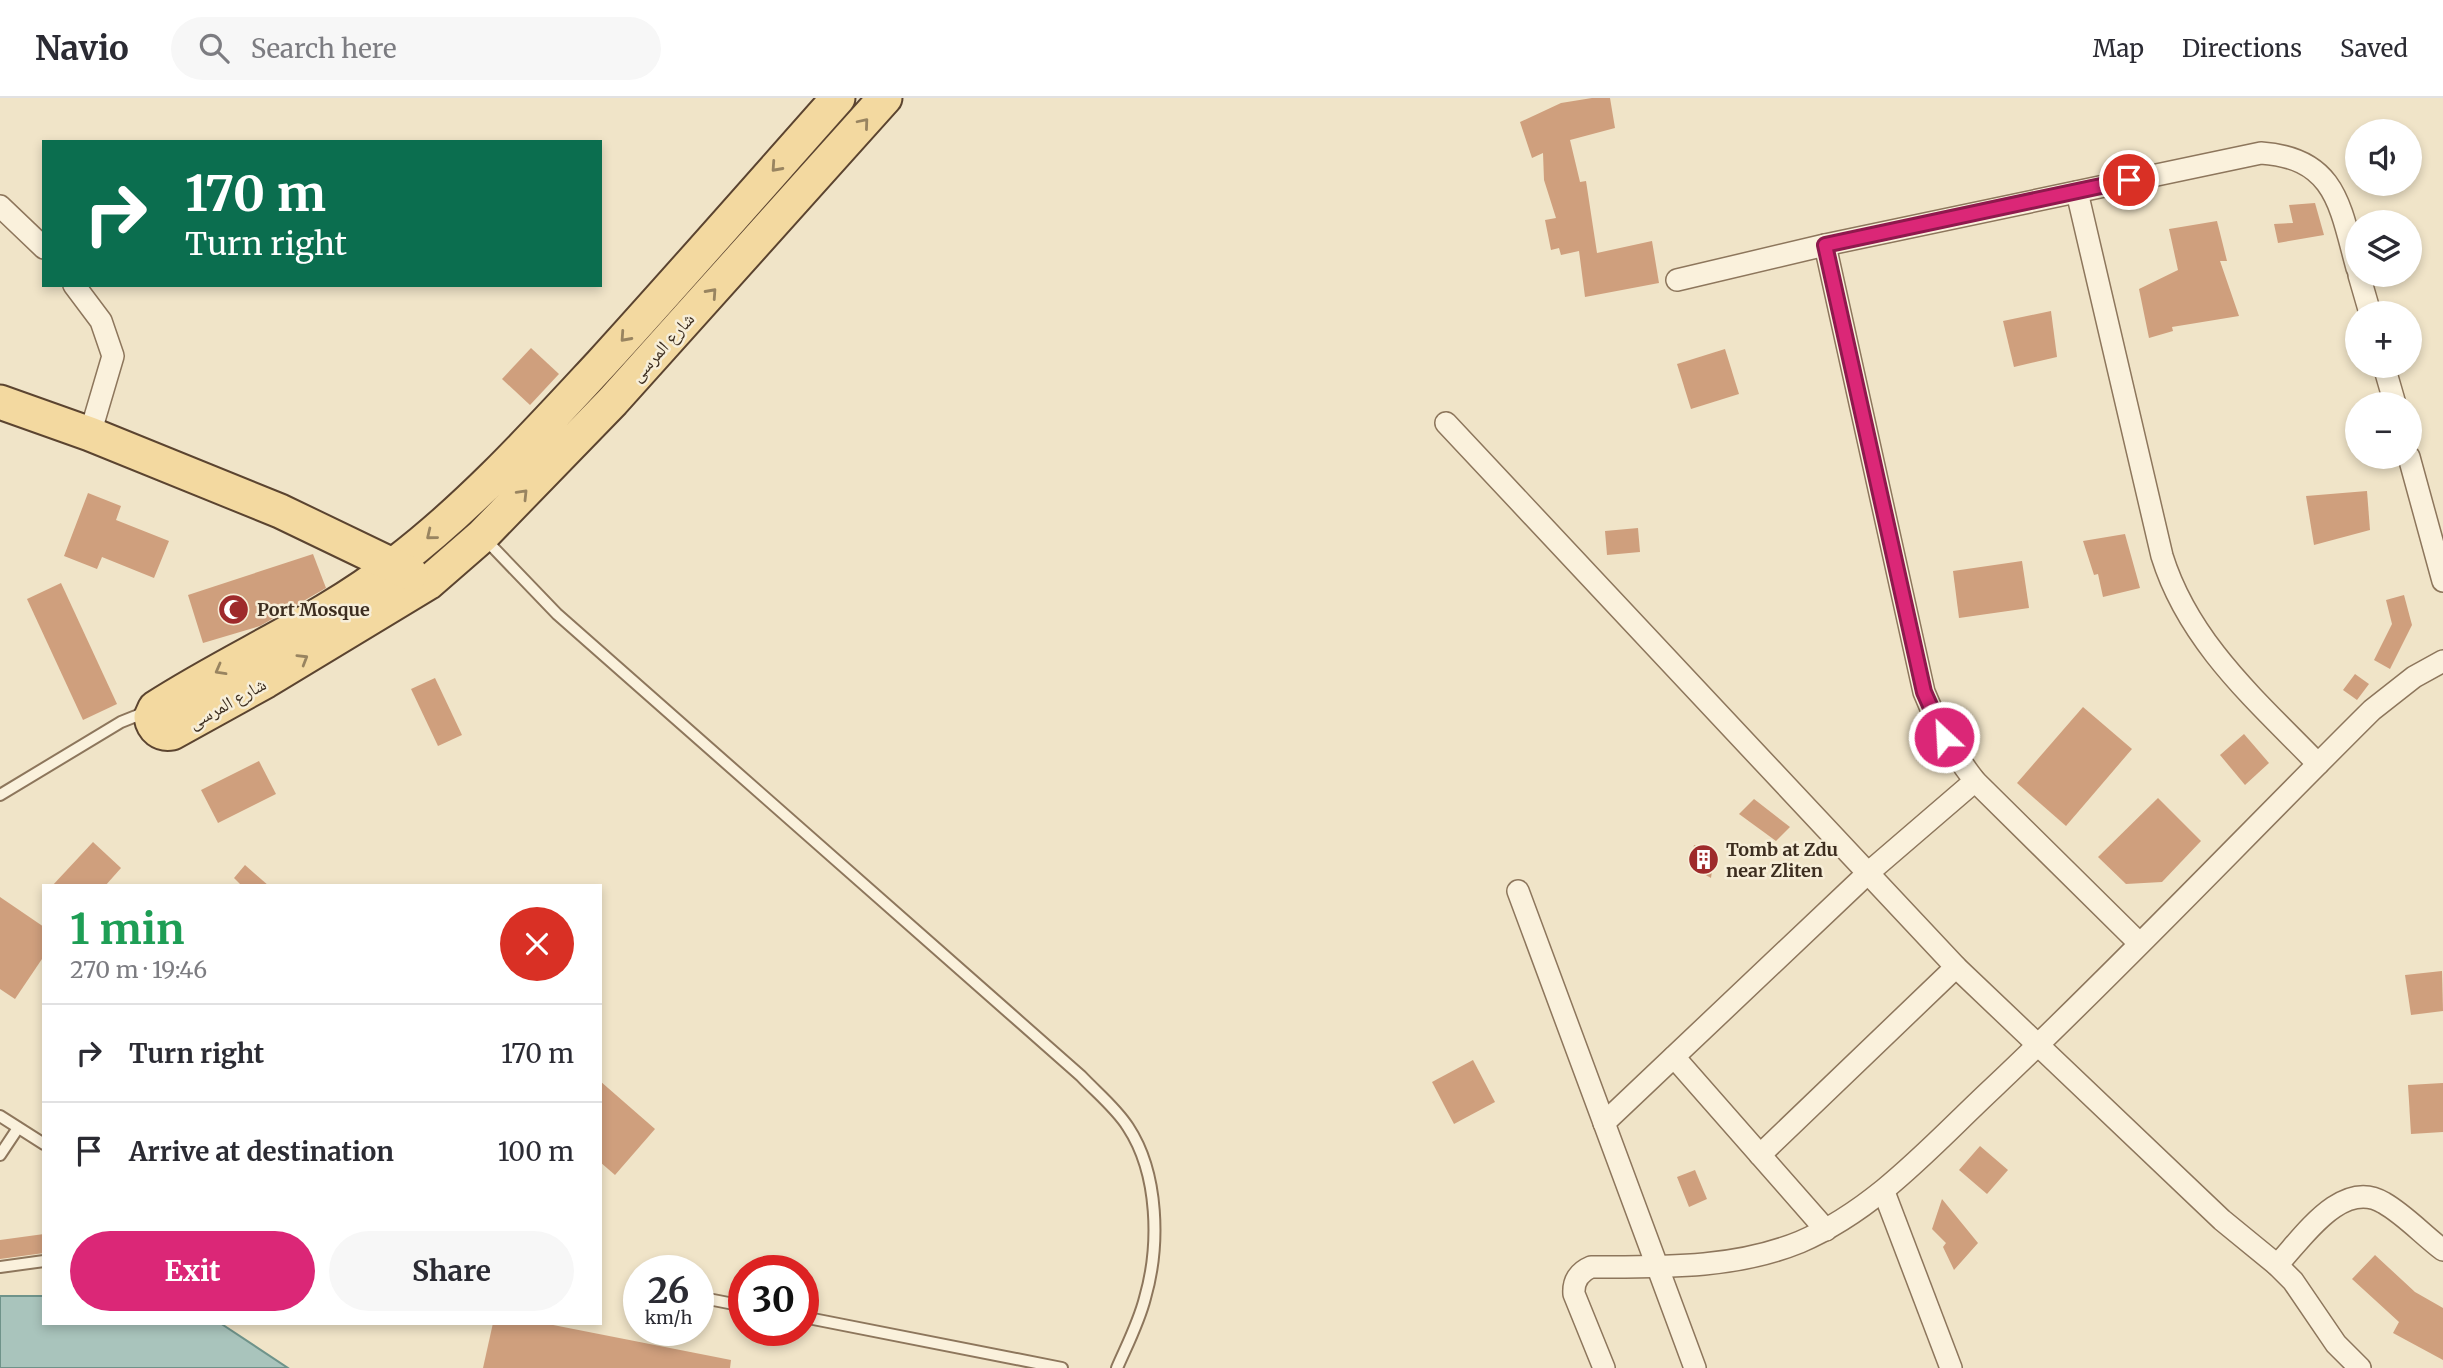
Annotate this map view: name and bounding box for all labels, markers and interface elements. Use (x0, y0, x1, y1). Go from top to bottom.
search box (171, 17, 661, 80)
text: Navio (35, 28, 129, 69)
icon: search (195, 29, 233, 67)
text: Search here (251, 32, 396, 65)
text: Map (2093, 33, 2144, 64)
text: Directions (2182, 33, 2302, 64)
text: Saved (2340, 33, 2408, 64)
one-way arrow (856, 119, 868, 132)
map controls (2345, 119, 2422, 469)
button: sound (2345, 119, 2422, 196)
pin (2099, 150, 2159, 210)
one-way arrow (772, 159, 784, 172)
icon: arrive (2110, 161, 2148, 199)
text: 170 m (185, 163, 326, 224)
icon: right (70, 168, 161, 259)
button: layers (2345, 210, 2422, 287)
text: Turn right (185, 224, 347, 264)
one-way arrow (703, 288, 716, 301)
button: + (2345, 301, 2422, 378)
street label: شارع المرسى (625, 308, 699, 386)
one-way arrow (621, 329, 633, 342)
button: − (2345, 392, 2422, 469)
one-way arrow (514, 490, 527, 503)
one-way arrow (427, 526, 439, 539)
mosque icon: Port Mosque (217, 592, 251, 626)
place label: Port Mosque (257, 598, 370, 621)
one-way arrow (295, 654, 308, 667)
one-way arrow (214, 662, 227, 675)
street label: شارع المرسى (184, 672, 270, 734)
position arrow (1907, 700, 1981, 774)
place label: Tomb at Zdu near Zliten (1726, 838, 1838, 882)
building icon: Tomb at Zdu near Zliten (1686, 842, 1720, 876)
text: 1 min (70, 903, 184, 955)
button: close (500, 907, 574, 981)
text: 270 m · 19:46 (70, 955, 207, 984)
icon: right (70, 1034, 108, 1072)
text: Turn right (129, 1037, 264, 1070)
text: 170 m (501, 1037, 574, 1070)
icon: arrive (70, 1132, 108, 1170)
text: Arrive at destination (129, 1135, 394, 1168)
text: 100 m (498, 1135, 574, 1168)
button: Exit (70, 1231, 315, 1311)
button: Share (329, 1231, 574, 1311)
speed limit sign: 30 (728, 1255, 819, 1346)
text: 26 (648, 1269, 689, 1313)
text: km/h (645, 1306, 692, 1329)

